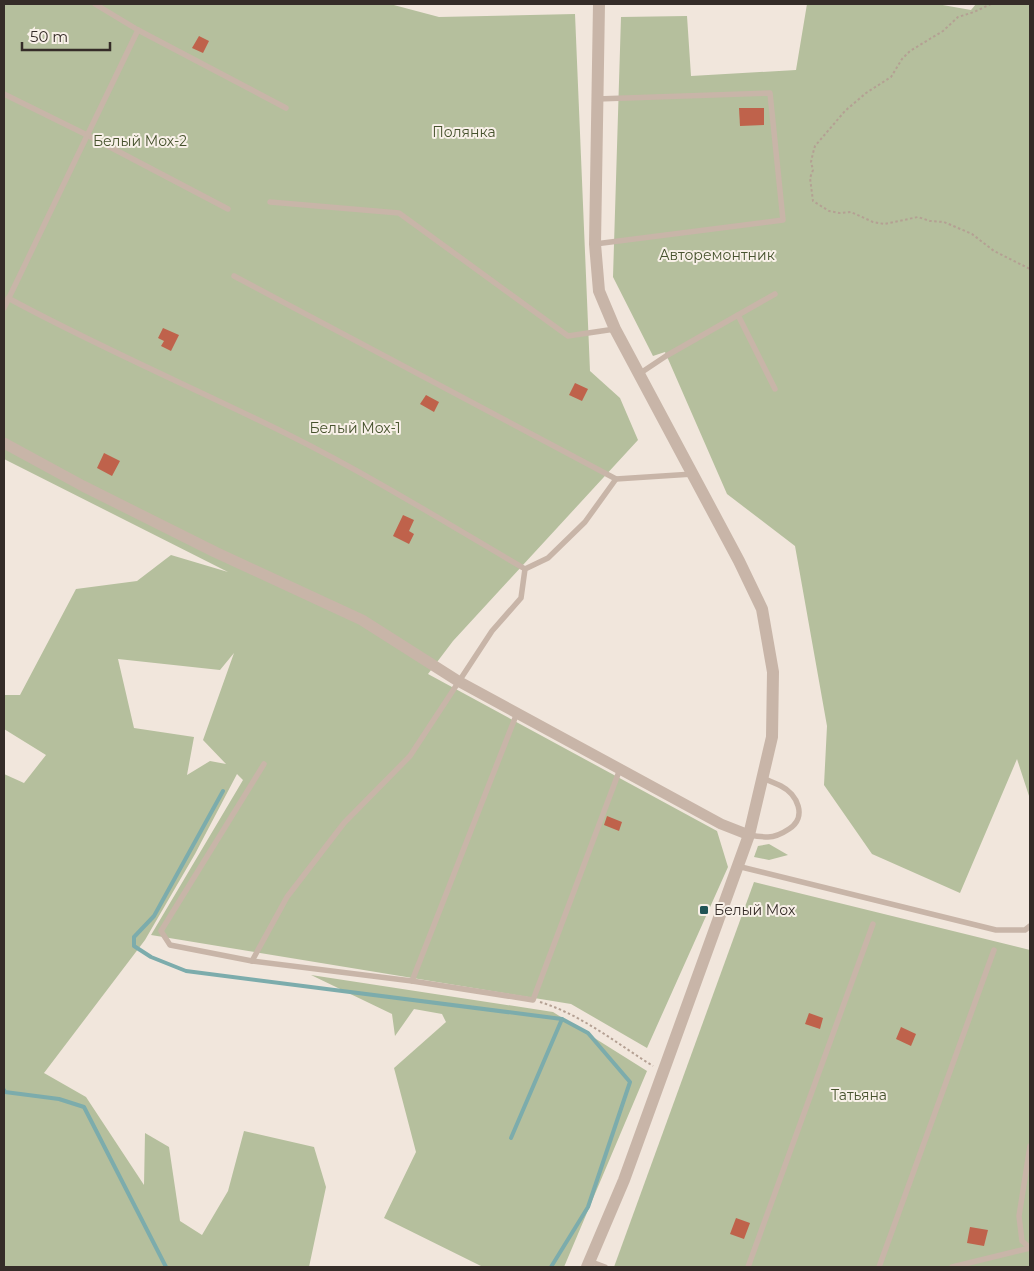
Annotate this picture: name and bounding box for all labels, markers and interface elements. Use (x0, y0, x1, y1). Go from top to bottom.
scale bar (22, 20, 110, 52)
text: 50 m (30, 27, 68, 46)
park label: Полянка (432, 123, 496, 141)
park label: Белый Мох-2 (93, 132, 187, 150)
park label: Авторемонтник (659, 246, 775, 264)
park label: Белый Мох-1 (309, 419, 401, 437)
place label: Белый Мох (714, 901, 796, 919)
marker: Белый Мох (698, 904, 710, 916)
park label: Татьяна (831, 1086, 887, 1104)

